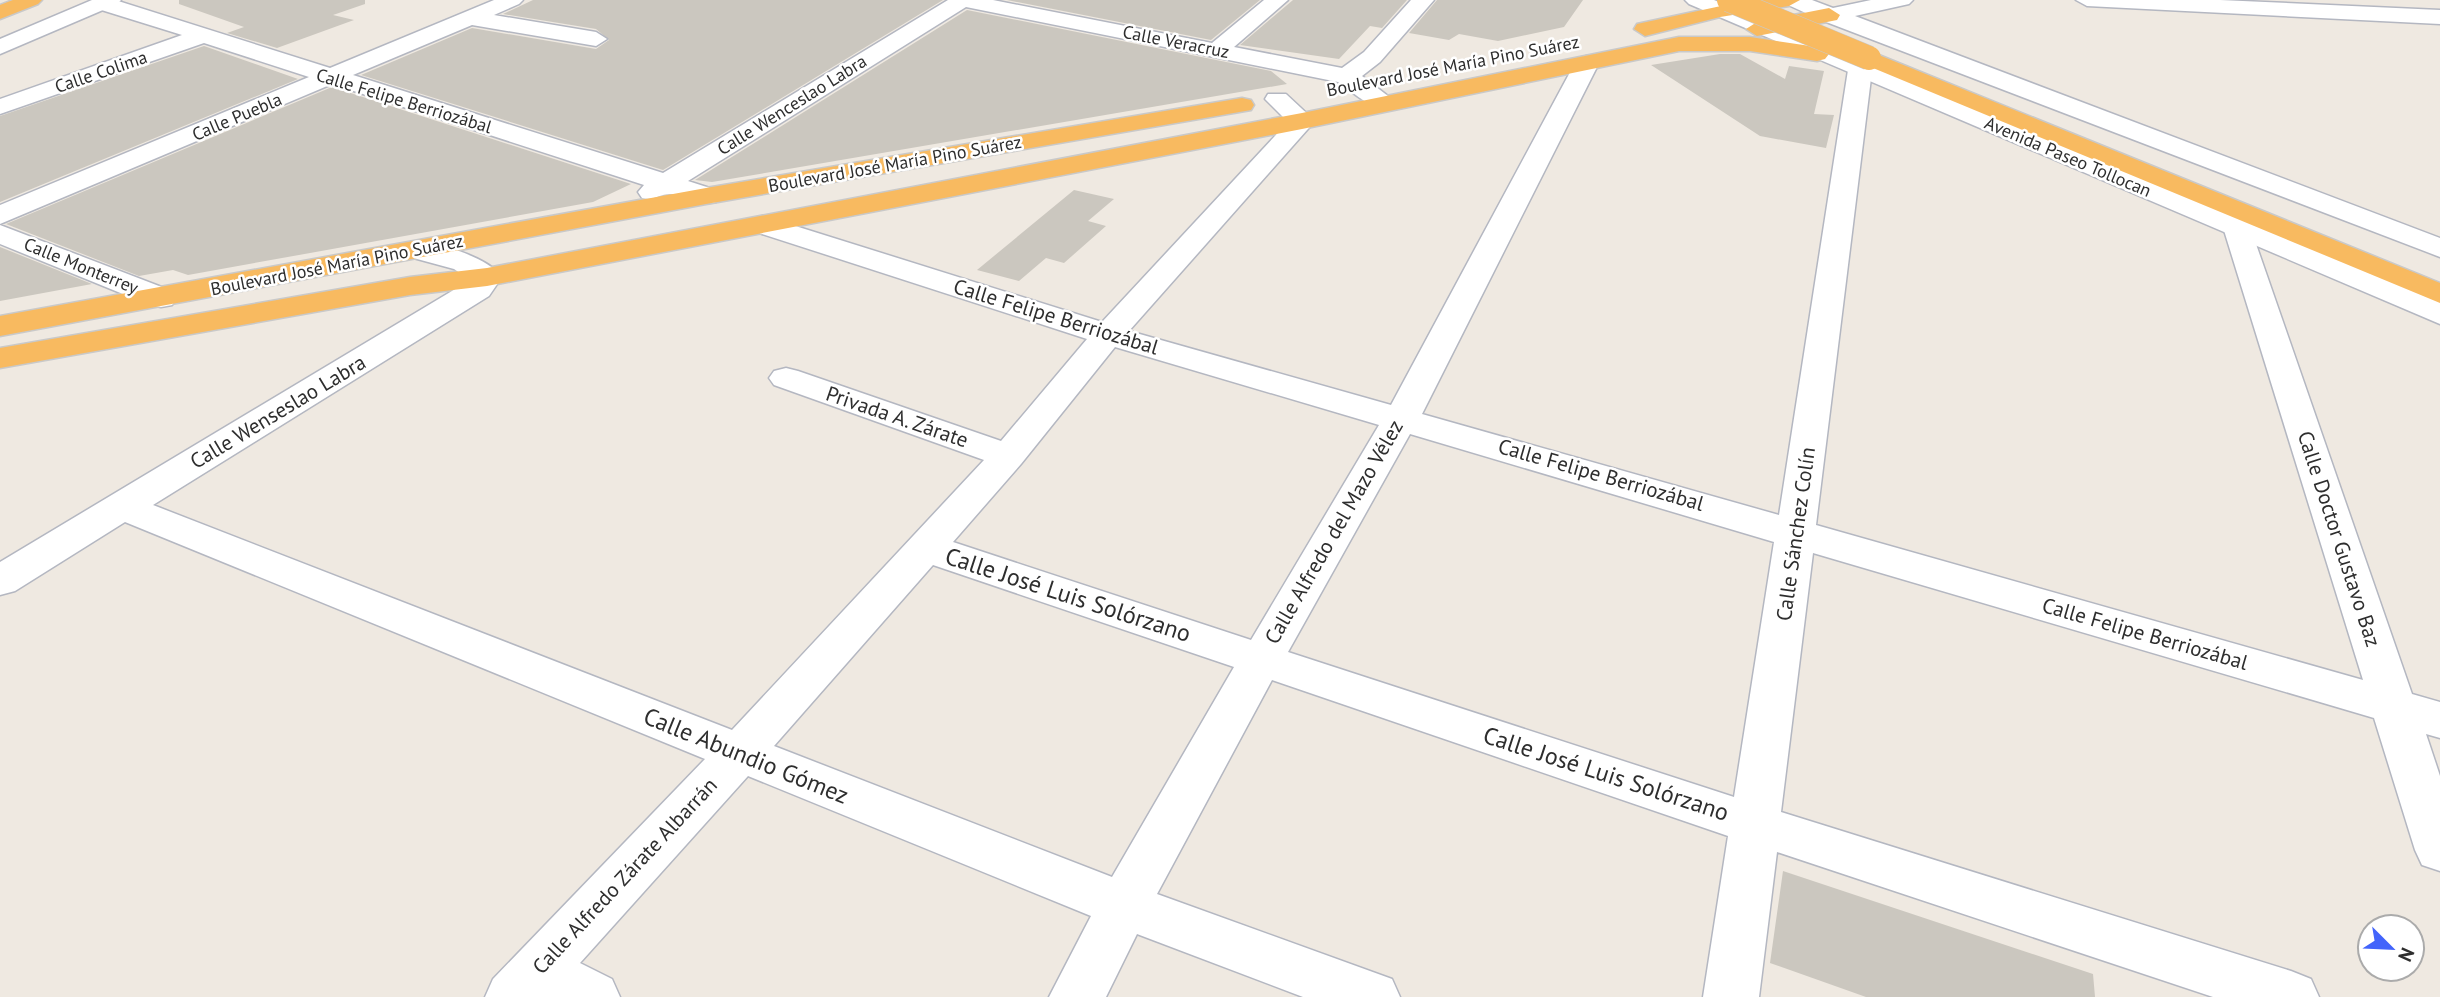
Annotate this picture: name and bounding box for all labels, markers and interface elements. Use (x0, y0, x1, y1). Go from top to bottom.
street label: Calle Veracruz (1121, 20, 1231, 63)
street label: Boulevard José María Pino Suárez (1325, 30, 1581, 101)
street label: Calle Colima (52, 45, 150, 98)
street label: Calle Wenceslao Labra (713, 49, 871, 160)
street label: Calle Felipe Berriozábal (313, 63, 495, 138)
street label: Calle Puebla (188, 87, 285, 146)
street label: Avenida Paseo Tollocan (1981, 111, 2155, 202)
street label: Boulevard José María Pino Suárez (766, 130, 1023, 197)
street label: Boulevard José María Pino Suárez (209, 229, 465, 300)
street label: Calle Monterrey (21, 232, 142, 299)
street label: Calle Felipe Berriozábal (950, 272, 1162, 361)
street label: Calle Wenseslao Labra (185, 348, 371, 475)
street label: Privada A. Zárate (822, 380, 972, 454)
street label: Calle Alfredo del Mazo Vélez (1258, 415, 1409, 649)
street label: Calle Doctor Gustavo Baz (2292, 428, 2387, 650)
street label: Calle Felipe Berriozábal (1495, 432, 1707, 517)
street label: Calle Sánchez Colín (1770, 445, 1821, 623)
street label: Calle José Luis Solórzano (941, 540, 1195, 649)
street label: Calle Felipe Berriozábal (2039, 591, 2251, 676)
street label: Calle Abundio Gómez (639, 700, 853, 811)
street label: Calle José Luis Solórzano (1479, 719, 1733, 828)
street label: Calle Alfredo Zárate Albarrán (527, 772, 723, 980)
north arrow (2356, 913, 2426, 983)
text: N (2393, 944, 2420, 965)

